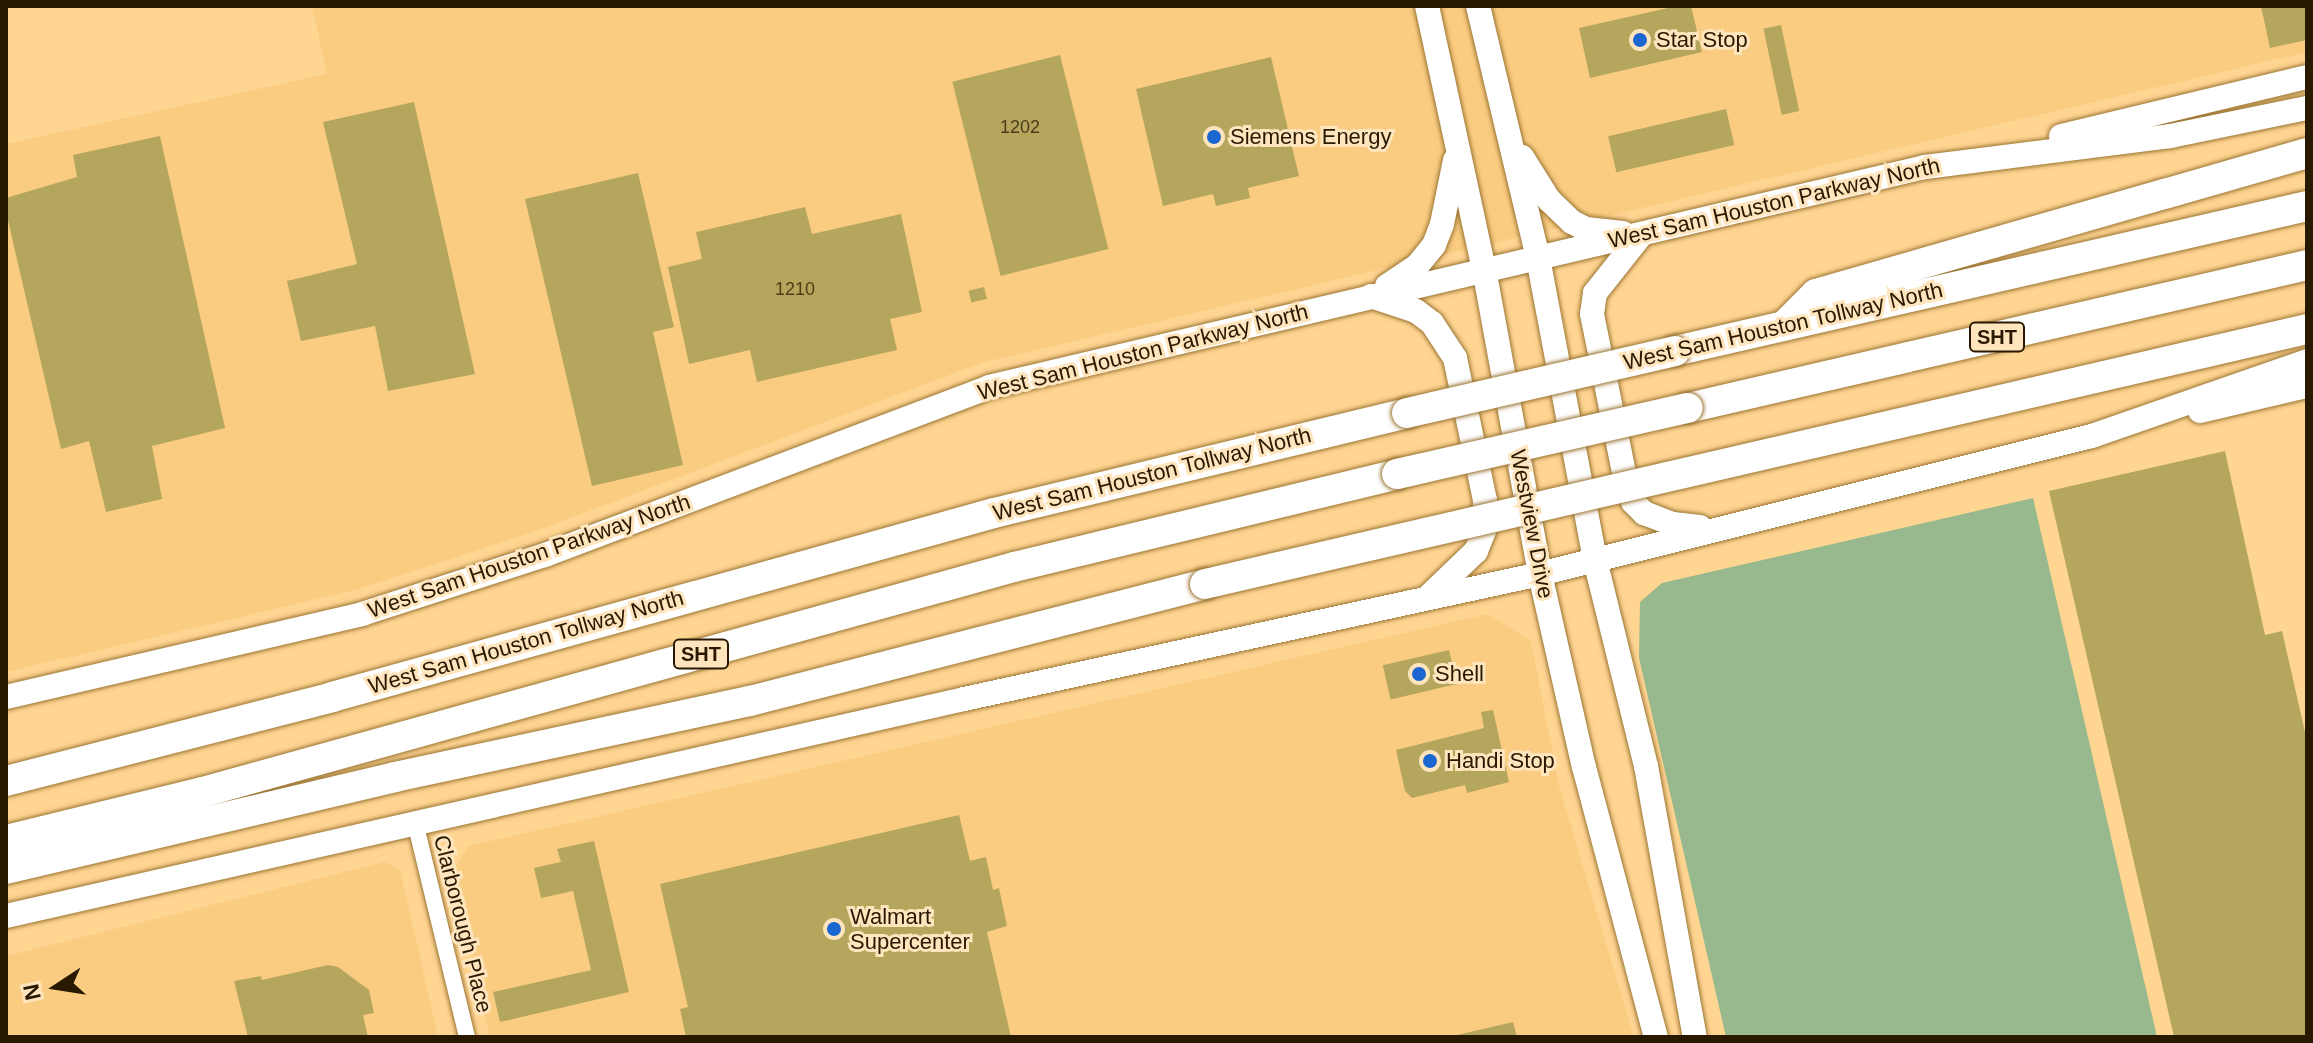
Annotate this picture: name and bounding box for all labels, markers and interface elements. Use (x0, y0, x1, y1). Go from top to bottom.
place label: Star Stop (1656, 27, 1748, 53)
marker: Star Stop (1631, 31, 1649, 49)
house number: 1202 (1000, 116, 1040, 138)
place label: Siemens Energy (1230, 124, 1391, 150)
marker: Siemens Energy (1205, 128, 1223, 146)
street label: West Sam Houston Parkway North (1606, 152, 1942, 254)
street label: West Sam Houston Tollway North (1621, 276, 1945, 376)
house number: 1210 (775, 278, 815, 300)
street label: West Sam Houston Parkway North (975, 298, 1311, 406)
road number: SHT (1969, 321, 2025, 353)
street label: West Sam Houston Tollway North (990, 422, 1314, 526)
street label: Westview Drive (1505, 447, 1559, 601)
street label: West Sam Houston Parkway North (364, 488, 694, 624)
street label: West Sam Houston Tollway North (365, 584, 687, 700)
road number: SHT (673, 638, 729, 670)
place label: Shell (1435, 661, 1484, 687)
marker: Shell (1410, 665, 1428, 683)
place label: Handi Stop (1446, 748, 1555, 774)
marker: Handi Stop (1421, 752, 1439, 770)
street label: Clarborough Place (428, 832, 498, 1016)
place label: Walmart Supercenter (850, 903, 970, 954)
marker: Walmart Supercenter (825, 920, 843, 938)
north arrow (16, 947, 96, 1027)
text: N (18, 982, 46, 1002)

